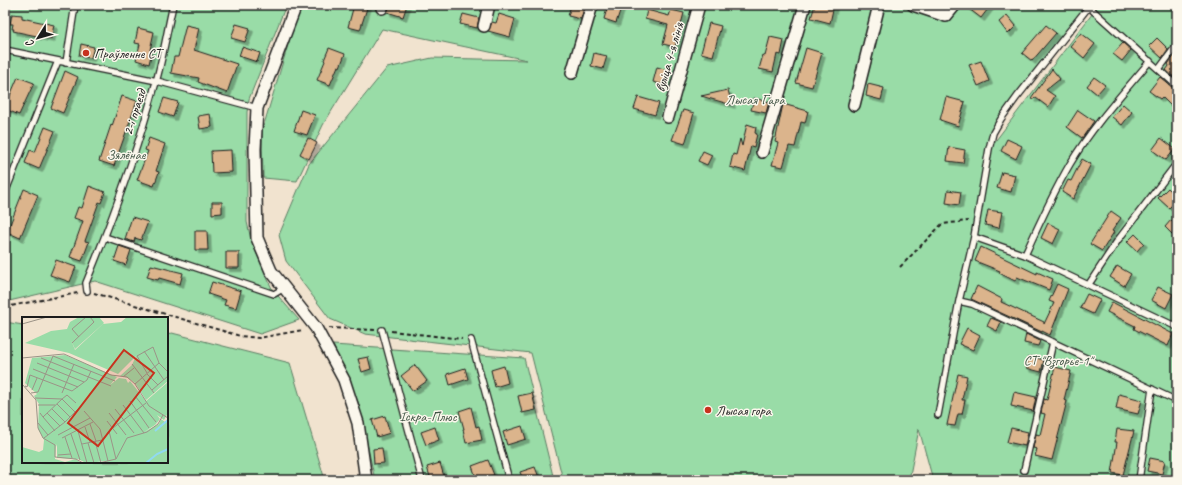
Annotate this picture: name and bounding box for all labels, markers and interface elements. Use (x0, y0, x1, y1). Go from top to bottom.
north arrow (18, 18, 58, 58)
street label: вуліца 4-я лінія (651, 20, 688, 94)
text: С (22, 36, 37, 50)
place label: Праўленне СТ (94, 45, 165, 62)
marker: Праўленне СТ (81, 48, 91, 58)
street label: 2-і праезд (119, 85, 150, 137)
park label: Лысая Гара (725, 91, 785, 108)
park label: Зялёнае (107, 146, 147, 163)
inset map (22, 317, 168, 463)
park label: СТ "Взгорье-1" (1024, 352, 1095, 369)
place label: Лысая гора (716, 402, 772, 419)
marker: Лысая гора (703, 405, 713, 415)
park label: Іскра-Плюс (399, 408, 458, 425)

